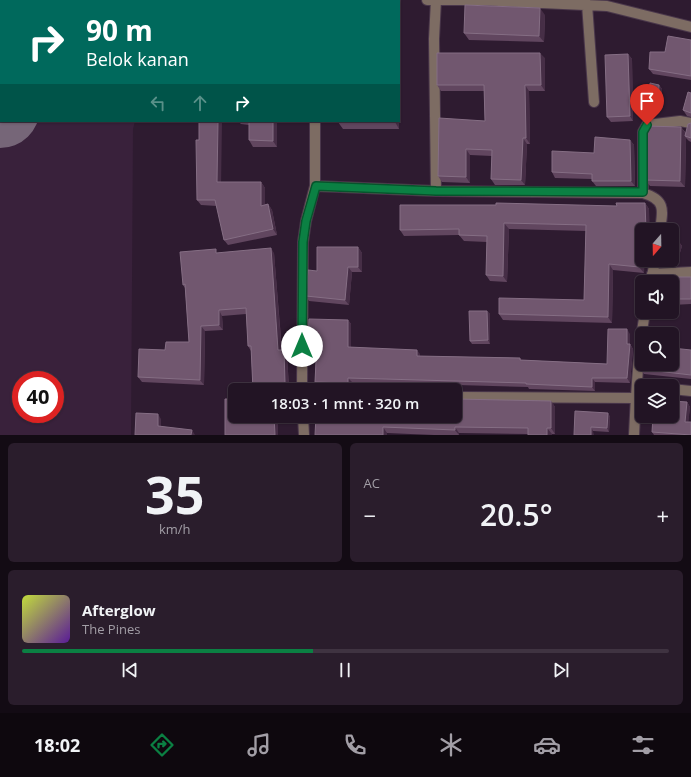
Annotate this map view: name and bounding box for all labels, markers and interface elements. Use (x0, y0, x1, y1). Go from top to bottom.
text: 90 m (86, 11, 153, 49)
icon: right (20, 16, 72, 68)
text: Belok kanan (86, 47, 189, 71)
pin (630, 84, 664, 125)
icon: arrive (636, 90, 658, 112)
icon: left (147, 92, 169, 114)
icon: ahead (189, 92, 211, 114)
icon: right (231, 92, 253, 114)
north arrow (635, 223, 679, 267)
map controls (635, 223, 679, 423)
button: sound (635, 275, 679, 319)
position arrow (281, 325, 323, 367)
button: search (635, 327, 679, 371)
speed limit sign: 40 (12, 371, 64, 423)
button: layers (635, 379, 679, 423)
text: 18:03 · 1 mnt · 320 m (271, 393, 419, 413)
text: 35 (145, 458, 204, 529)
text: AC (364, 474, 380, 492)
text: 20.5° (480, 494, 553, 535)
text: − (364, 500, 376, 530)
text: + (656, 500, 669, 530)
text: km/h (159, 520, 191, 538)
text: Afterglow (82, 600, 156, 620)
text: The Pines (82, 620, 140, 638)
icon: previous (119, 659, 141, 681)
icon: pause (334, 659, 356, 681)
icon: next (550, 659, 572, 681)
icon: directions (148, 731, 176, 759)
icon: music (245, 731, 273, 759)
icon: phone (341, 731, 369, 759)
icon: climate (437, 731, 465, 759)
icon: car (533, 731, 561, 759)
icon: filters (629, 731, 657, 759)
text: 18:02 (34, 733, 80, 757)

